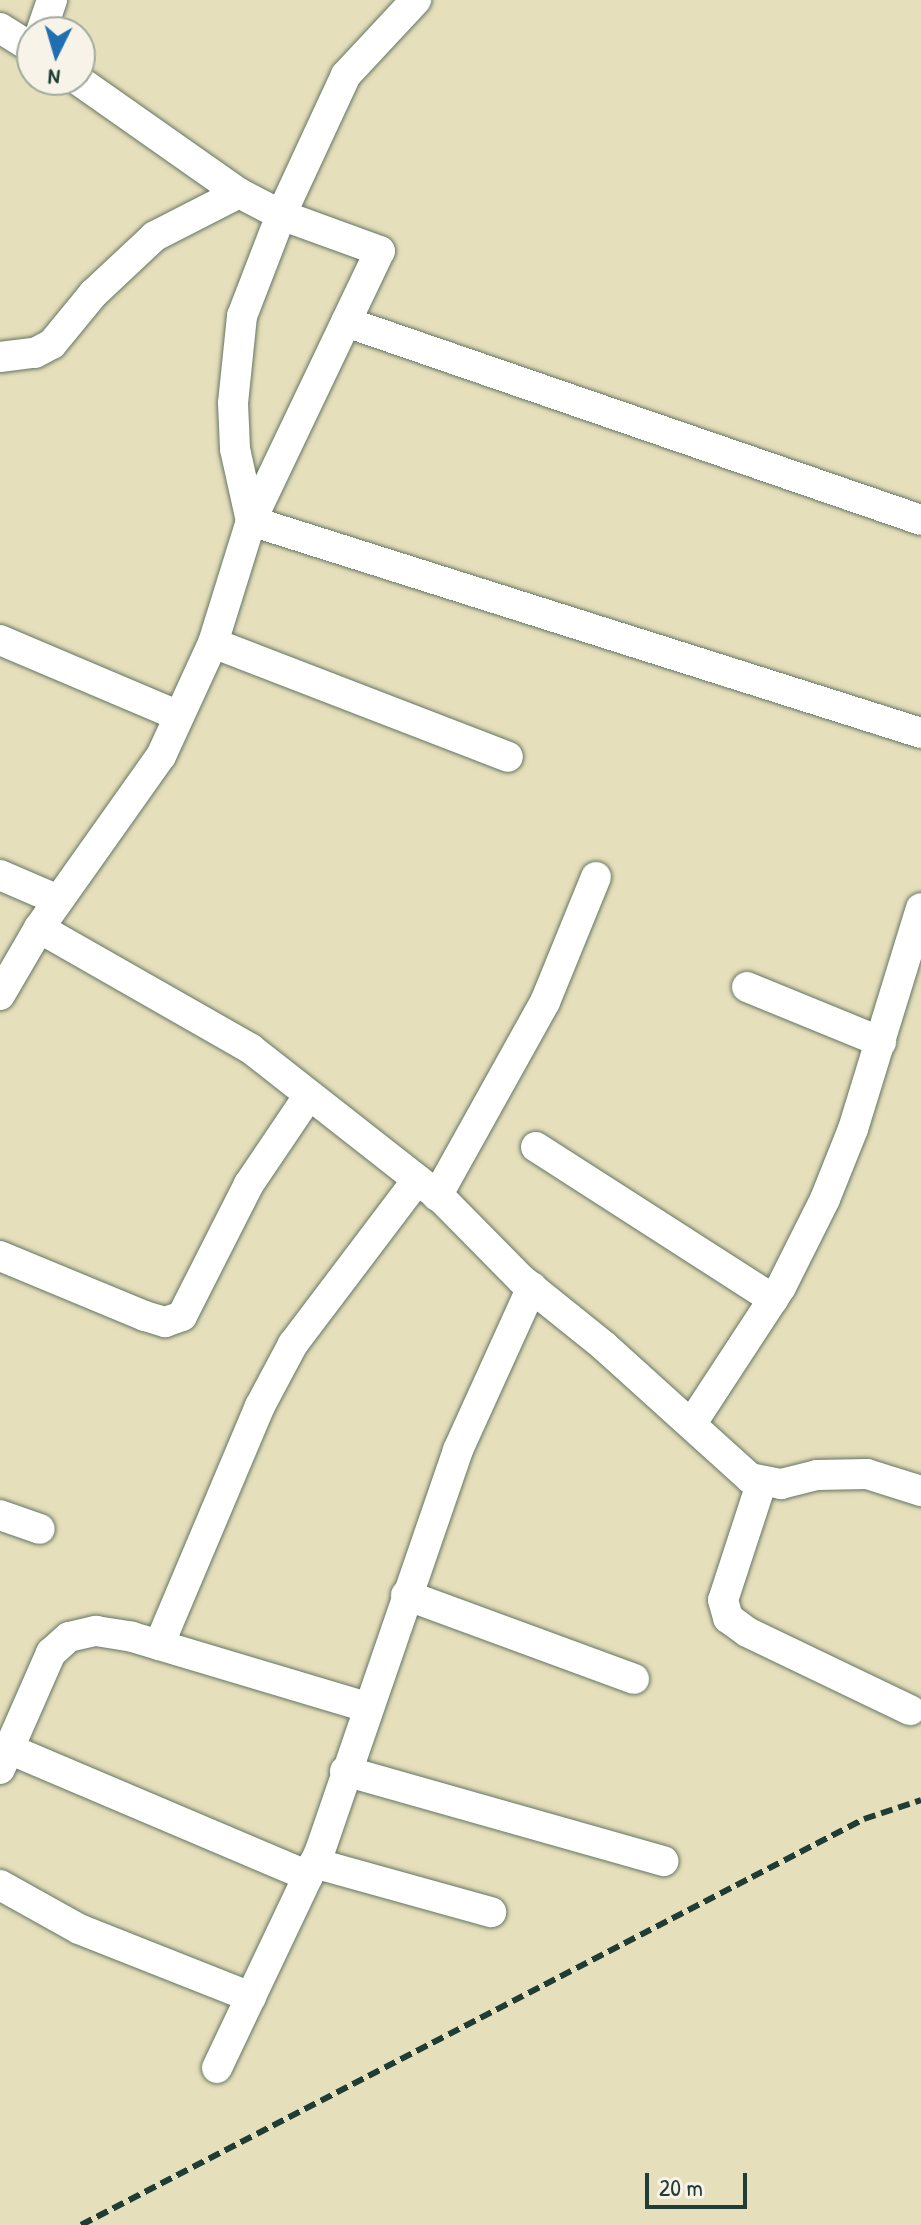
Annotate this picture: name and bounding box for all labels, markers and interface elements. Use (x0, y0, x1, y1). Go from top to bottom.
north arrow (16, 16, 96, 96)
text: N (47, 62, 61, 93)
scale bar (649, 2157, 751, 2207)
text: 20 m (659, 2171, 703, 2203)

